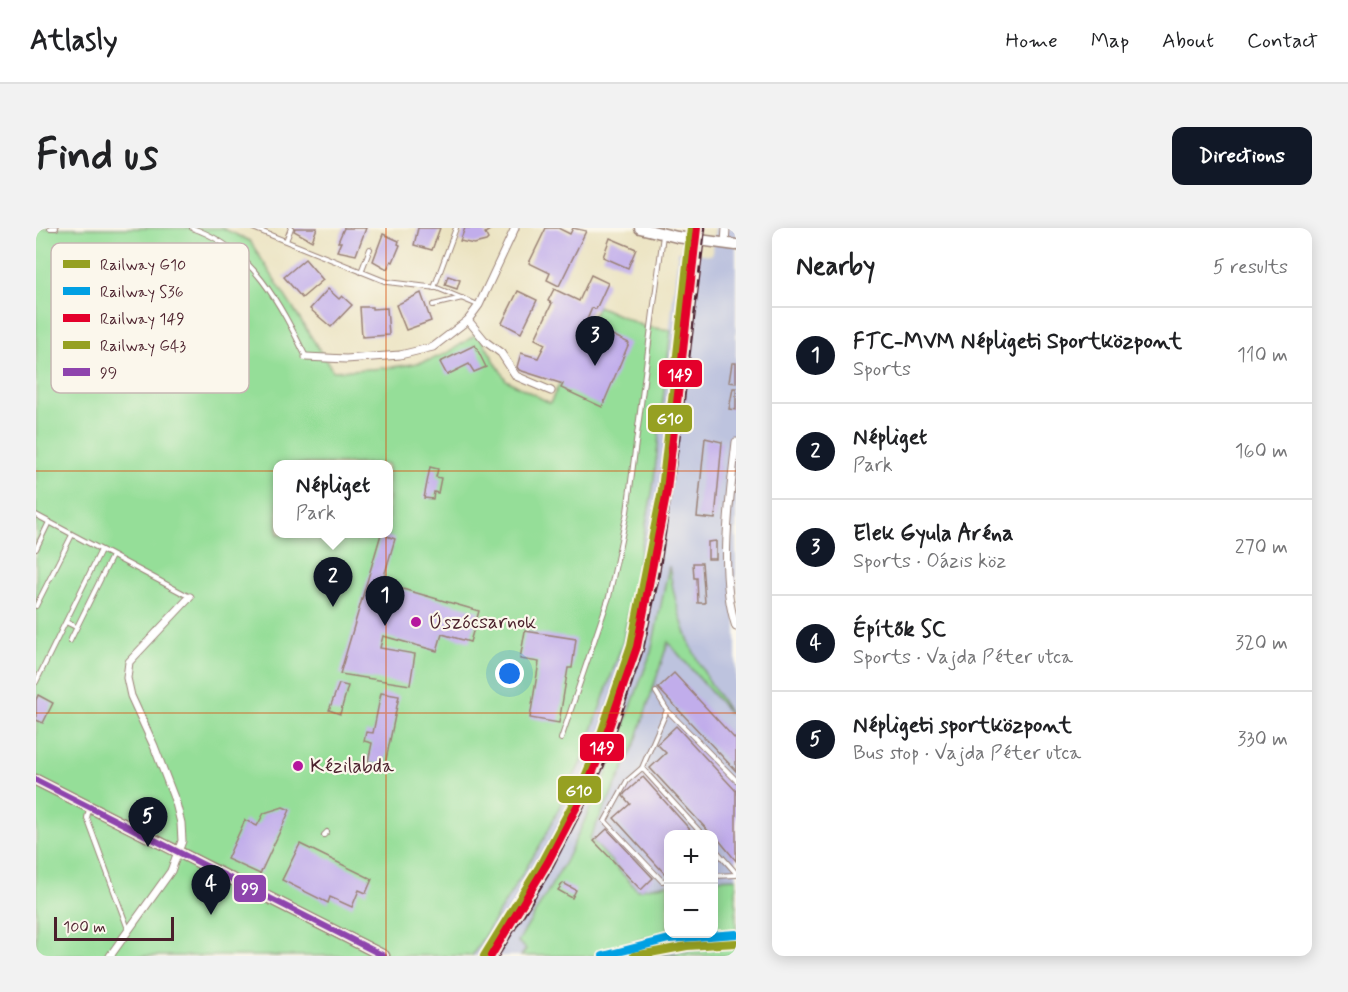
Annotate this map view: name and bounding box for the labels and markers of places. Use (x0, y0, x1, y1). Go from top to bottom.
pin: 3 (576, 316, 614, 366)
pin: 2 (314, 558, 352, 607)
pin: 1 (366, 576, 404, 626)
place label: Úszócsarnok (428, 609, 536, 636)
marker: Úszócsarnok (409, 615, 423, 629)
place label: Kézilabda (310, 753, 395, 780)
marker: Kézilabda (291, 759, 305, 773)
pin: 5 (128, 798, 168, 847)
pin: 4 (192, 866, 231, 915)

